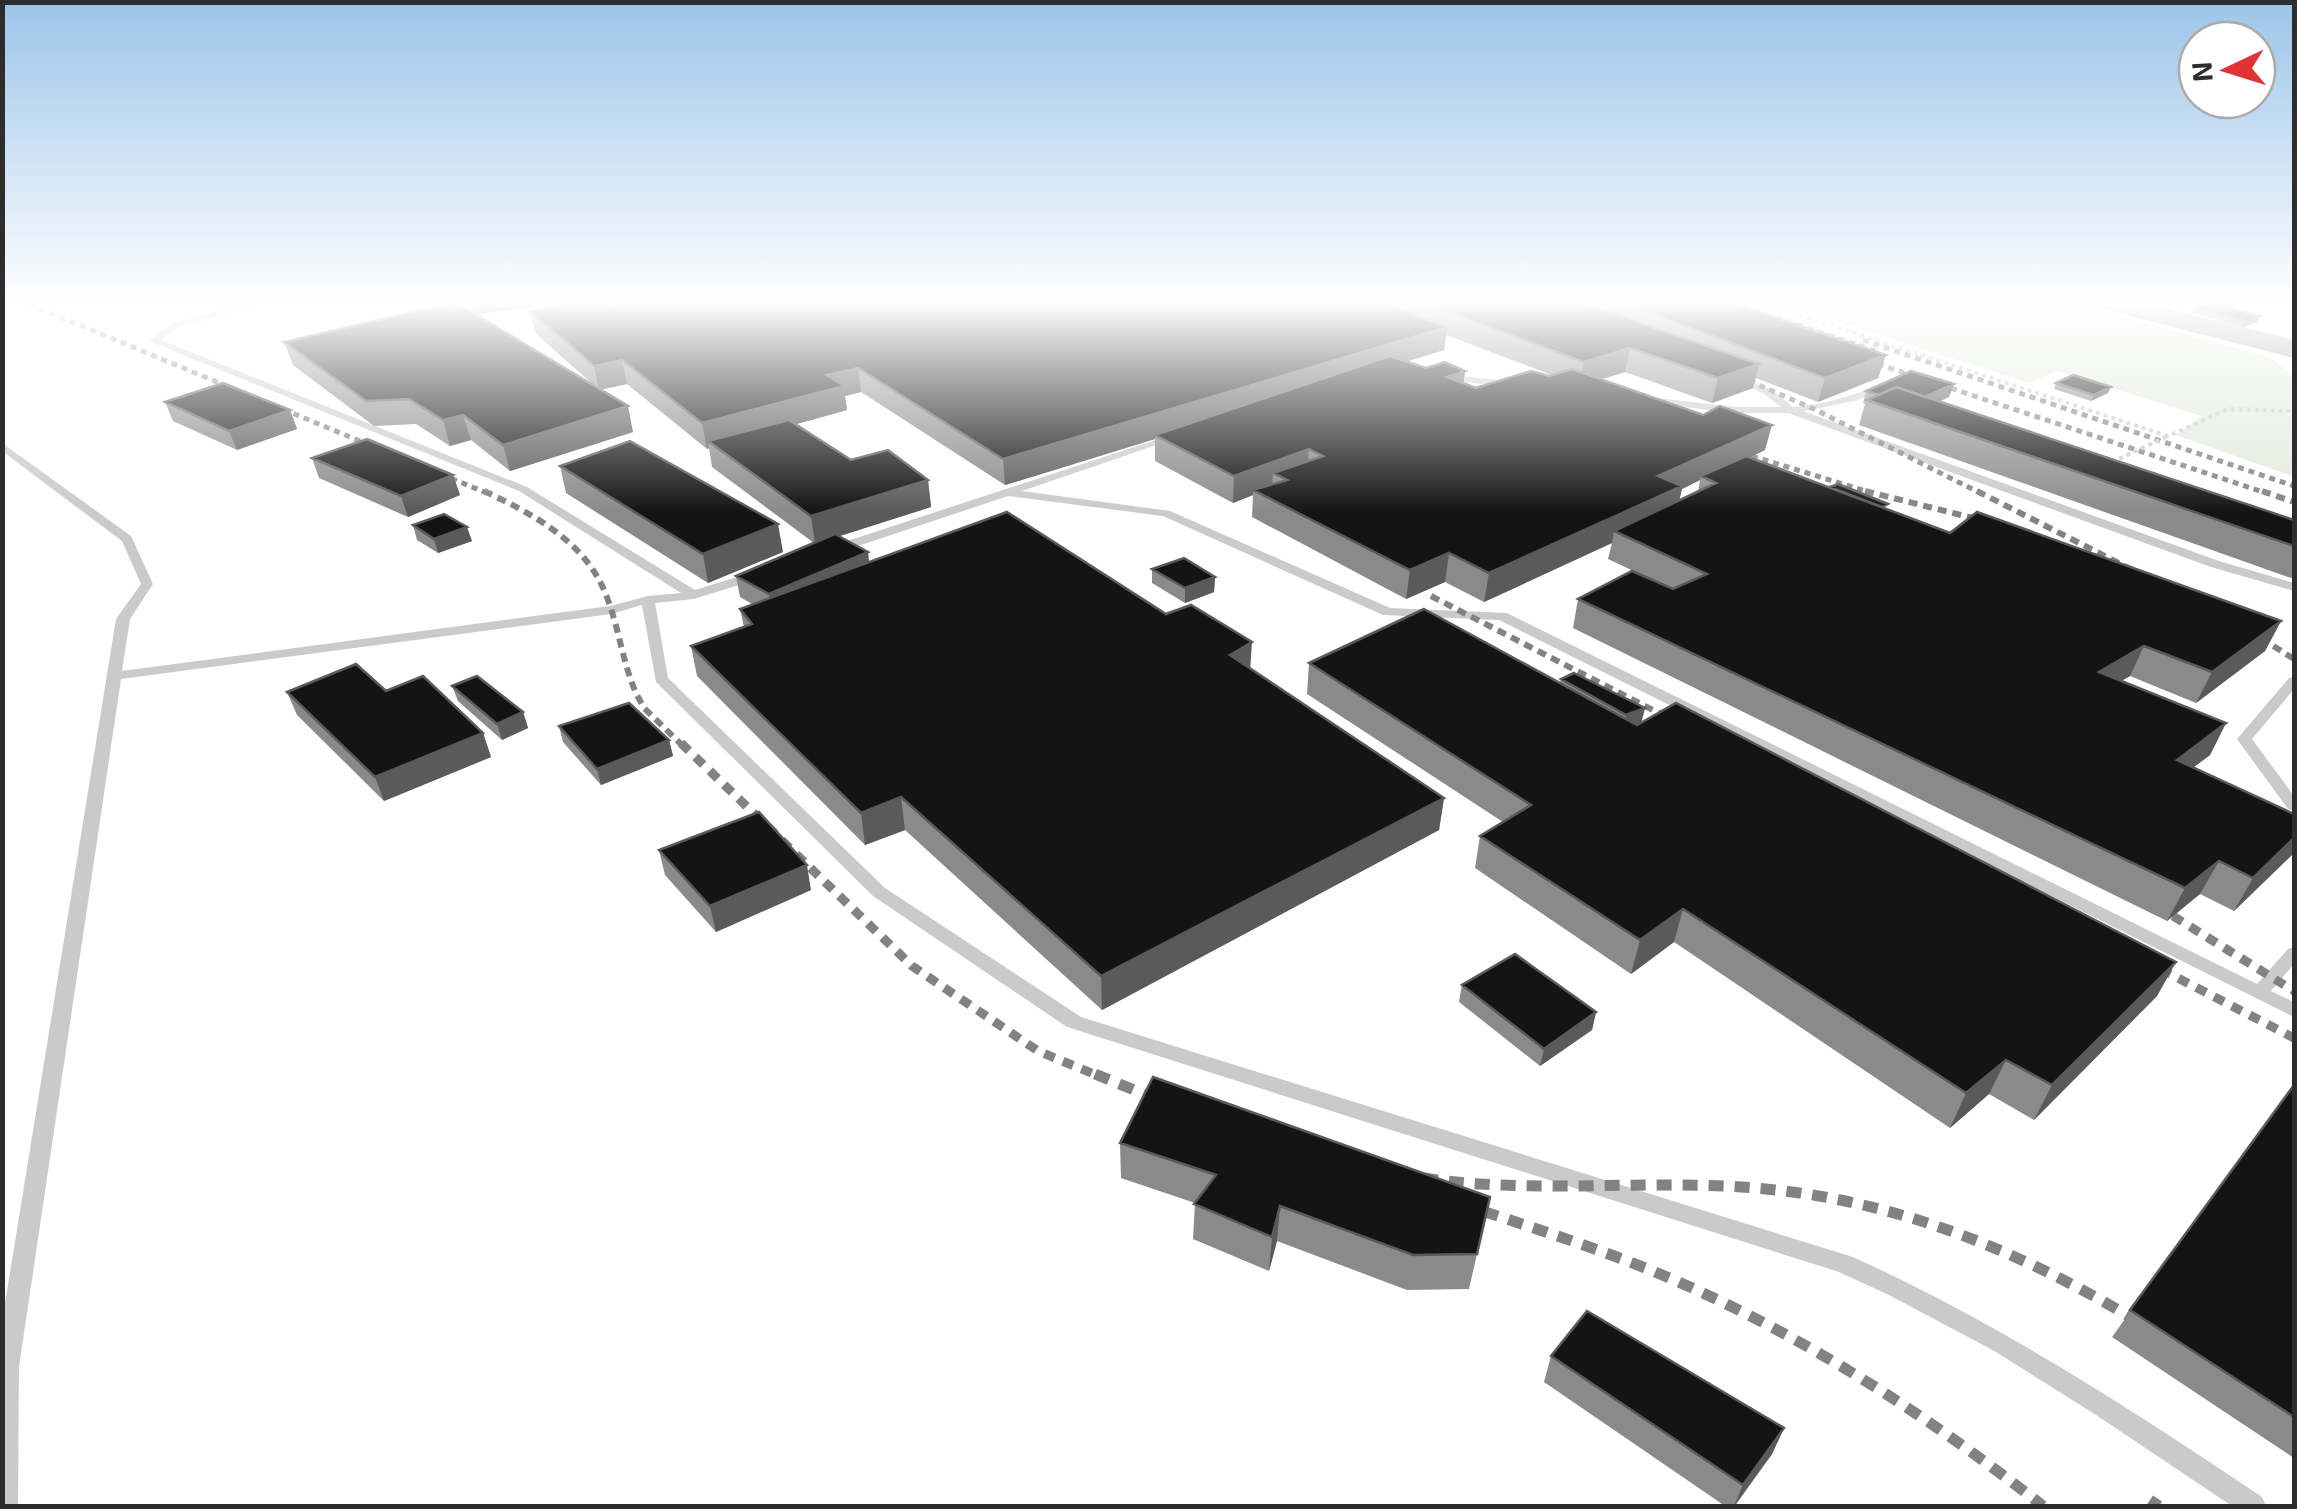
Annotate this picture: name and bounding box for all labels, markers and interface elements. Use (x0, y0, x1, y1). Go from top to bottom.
north arrow (2177, 20, 2277, 120)
text: N (2183, 61, 2219, 83)

